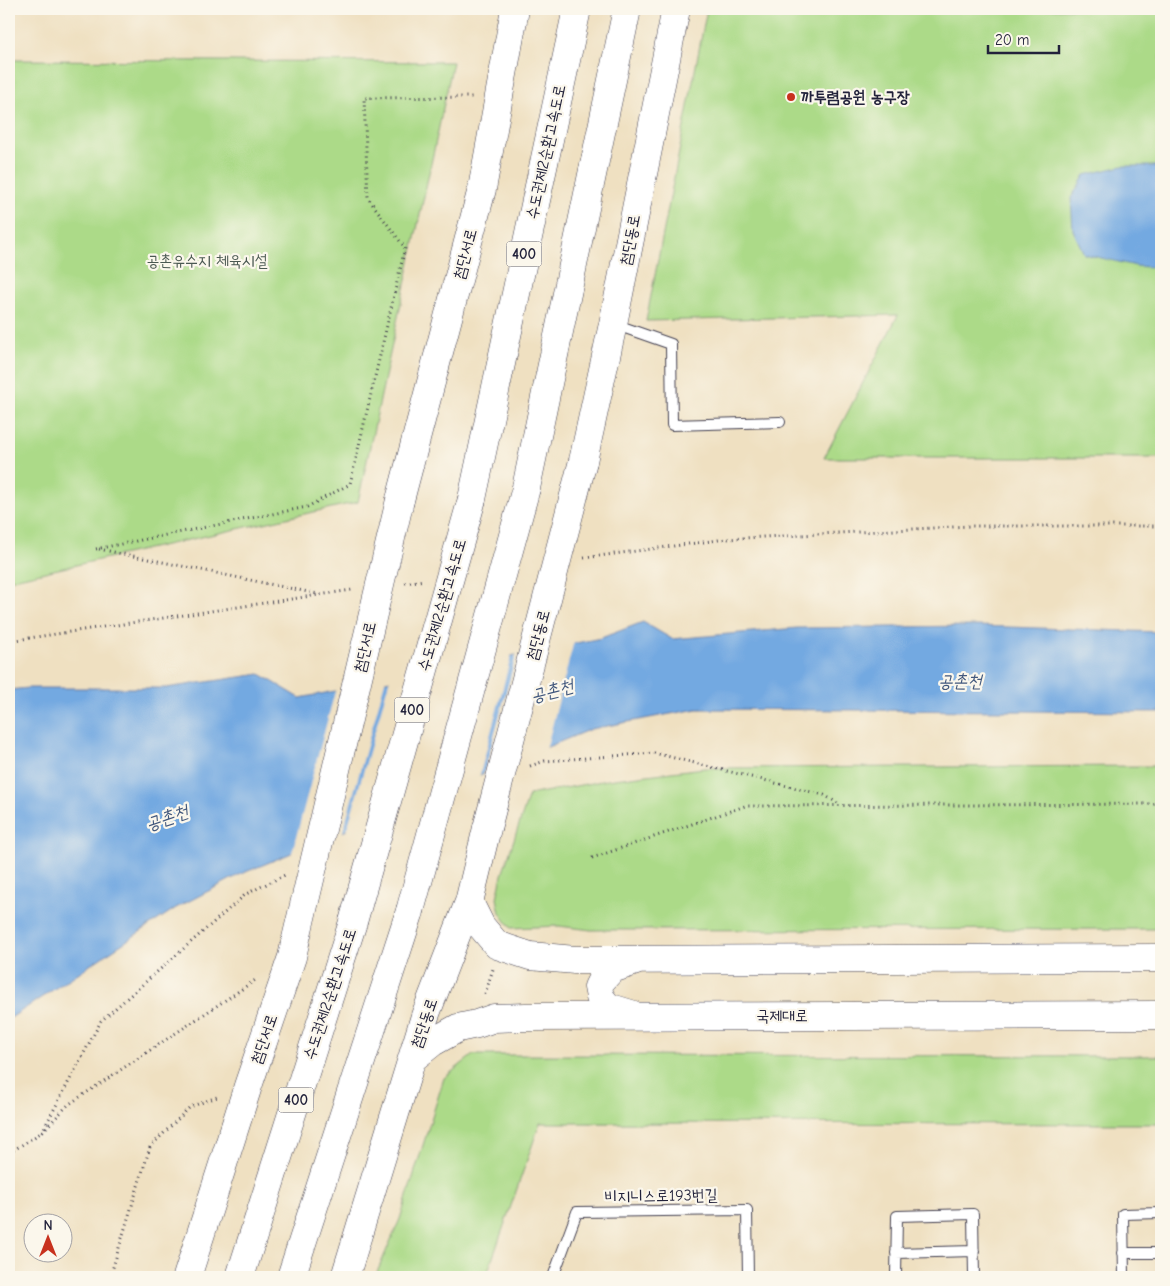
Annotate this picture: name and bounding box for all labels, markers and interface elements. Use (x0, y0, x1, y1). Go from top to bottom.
scale bar (988, 22, 1059, 54)
text: 20 m (995, 31, 1029, 49)
street label: 수도권제2순환고속도로 (523, 83, 569, 221)
place label: 까투렴공원 농구장 (801, 88, 910, 106)
marker: 까투렴공원 농구장 (785, 91, 797, 103)
street label: 첨단동로 (616, 213, 644, 267)
street label: 첨단서로 (450, 227, 480, 281)
road number: 400 (506, 242, 542, 266)
park label: 공촌유수지 체육시설 (146, 252, 268, 270)
street label: 수도권제2순환고속도로 (414, 537, 470, 673)
street label: 첨단동로 (523, 608, 553, 662)
street label: 첨단서로 (350, 620, 380, 674)
water label: 공촌천 (938, 671, 983, 692)
water label: 공촌천 (528, 675, 577, 707)
road number: 400 (394, 698, 430, 722)
water label: 공촌천 (143, 801, 192, 835)
street label: 수도권제2순환고속도로 (300, 926, 360, 1062)
street label: 첨단동로 (407, 996, 441, 1050)
street label: 국제대로 (756, 1007, 808, 1025)
street label: 첨단서로 (247, 1012, 281, 1066)
road number: 400 (278, 1088, 314, 1112)
street label: 비지니스로193번길 (604, 1186, 718, 1206)
north arrow (22, 1214, 72, 1264)
text: N (43, 1217, 53, 1234)

